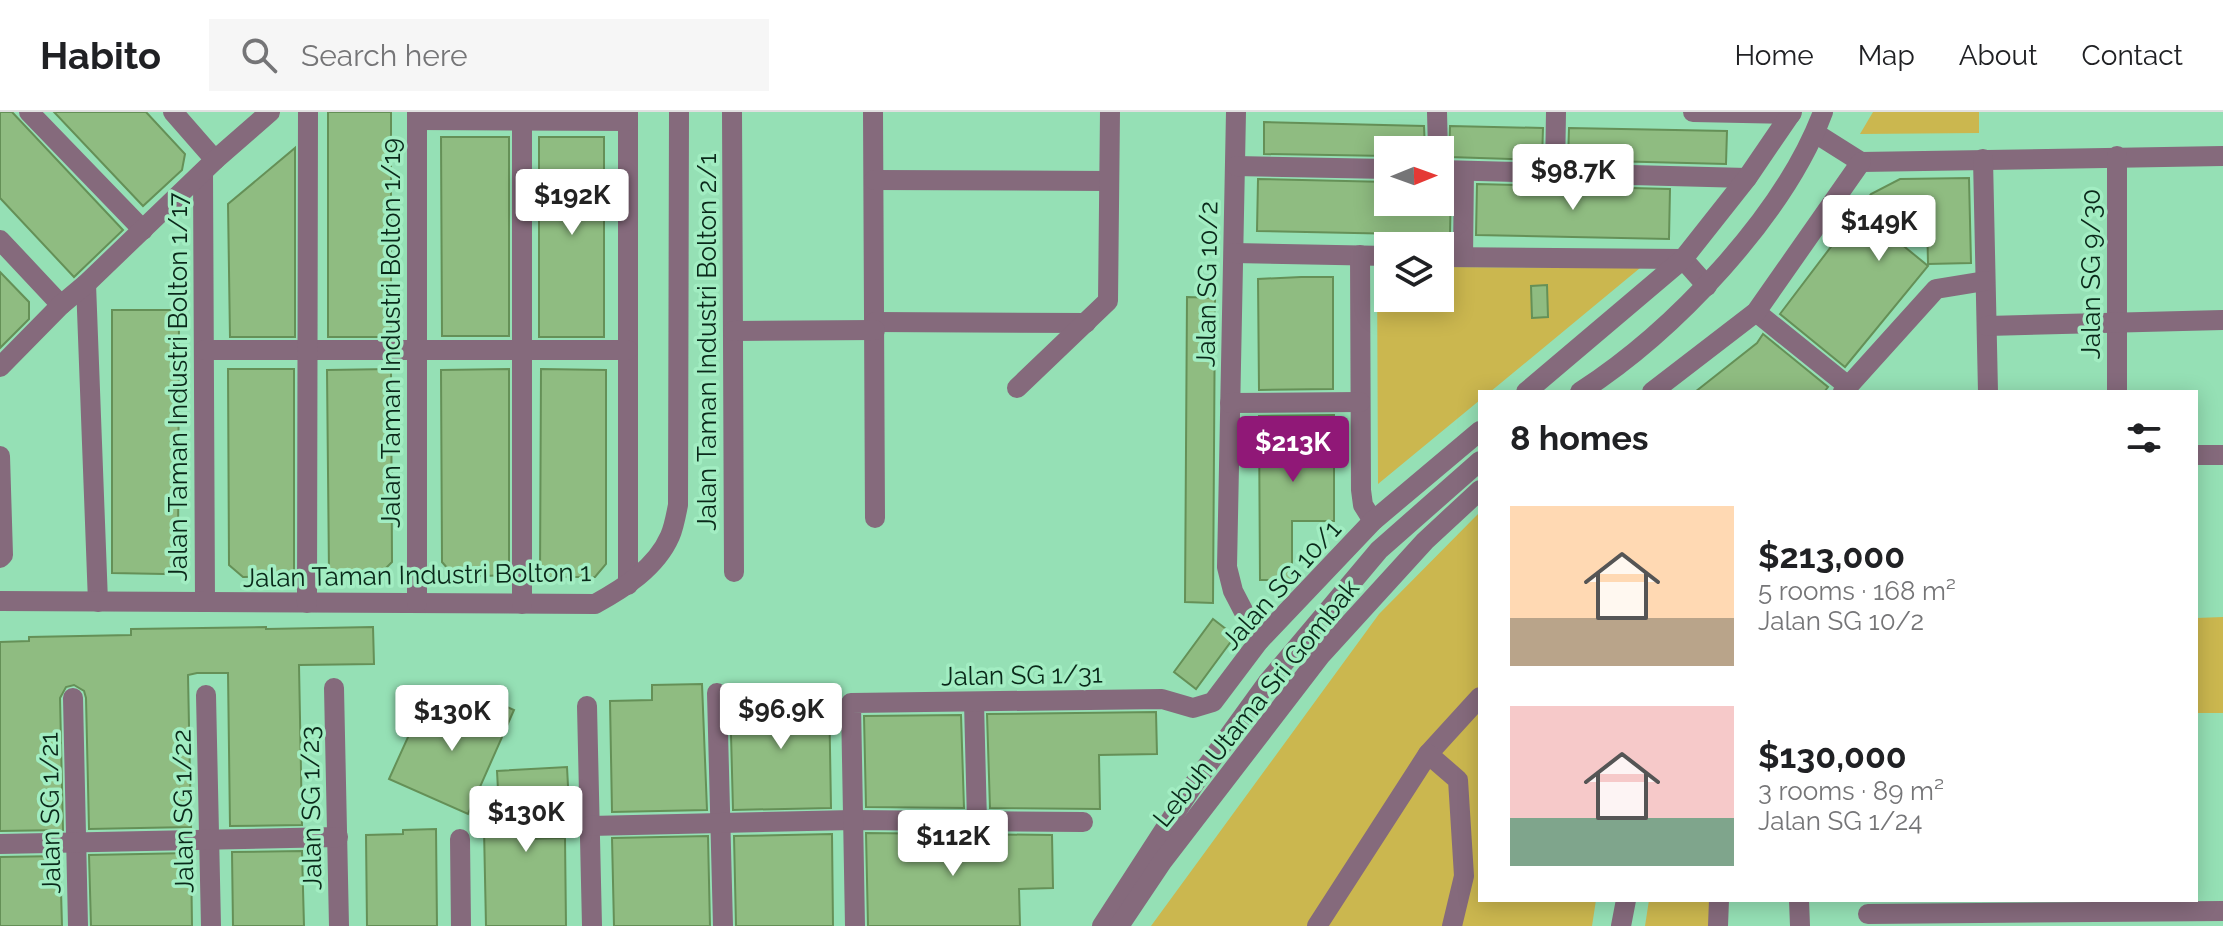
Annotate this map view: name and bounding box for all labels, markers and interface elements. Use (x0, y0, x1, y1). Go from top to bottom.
search box (209, 19, 769, 91)
text: Habito (40, 33, 161, 78)
icon: search (237, 33, 281, 77)
text: Search here (301, 38, 468, 73)
text: Home (1734, 39, 1814, 72)
text: Map (1858, 39, 1915, 72)
text: About (1959, 39, 2038, 72)
text: Contact (2082, 39, 2183, 72)
north arrow (1374, 136, 1454, 216)
map controls (1374, 136, 1454, 312)
street label: Jalan Taman Industri Bolton 1/19 (376, 138, 406, 528)
pin: $98.7K (1508, 144, 1638, 212)
street label: Jalan Taman Industri Bolton 2/1 (692, 153, 722, 531)
text: $98.7K (1531, 155, 1615, 185)
pin: $192K (516, 169, 628, 237)
text: $192K (534, 180, 610, 210)
street label: Jalan SG 9/30 (2076, 189, 2106, 359)
street label: Jalan Taman Industri Bolton 1/17 (163, 193, 193, 581)
pin: $149K (1823, 195, 1935, 263)
street label: Jalan SG 10/2 (1191, 201, 1223, 367)
text: $149K (1841, 206, 1917, 236)
button: layers (1374, 232, 1454, 312)
pin: $213K (1237, 416, 1349, 484)
icon: filters (2122, 416, 2166, 460)
text: 8 homes (1510, 418, 1649, 458)
text: $213K (1255, 427, 1331, 457)
street label: Jalan SG 10/1 (1215, 514, 1347, 656)
text: $213,000 (1758, 536, 1905, 576)
icon: home (1574, 538, 1670, 634)
street label: Jalan Taman Industri Bolton 1 (242, 557, 592, 593)
street label: Lebuh Utama Sri Gombak (1147, 573, 1365, 833)
text: 5 rooms · 168 m² (1758, 576, 1956, 606)
text: Jalan SG 10/2 (1758, 606, 1924, 636)
street label: Jalan SG 1/31 (941, 659, 1103, 691)
pin: $96.9K (716, 683, 846, 751)
pin: $130K (396, 685, 508, 753)
text: $96.9K (738, 694, 824, 724)
text: $130K (413, 696, 491, 726)
street label: Jalan SG 1/23 (295, 726, 327, 890)
street label: Jalan SG 1/22 (167, 729, 199, 893)
street label: Jalan SG 1/21 (34, 732, 66, 894)
text: $130,000 (1758, 736, 1907, 776)
icon: home (1574, 738, 1670, 834)
text: 3 rooms · 89 m² (1758, 776, 1944, 806)
pin: $130K (470, 786, 582, 854)
text: $130K (487, 797, 565, 827)
text: Jalan SG 1/24 (1758, 806, 1922, 836)
pin: $112K (897, 810, 1009, 878)
text: $112K (916, 821, 990, 851)

